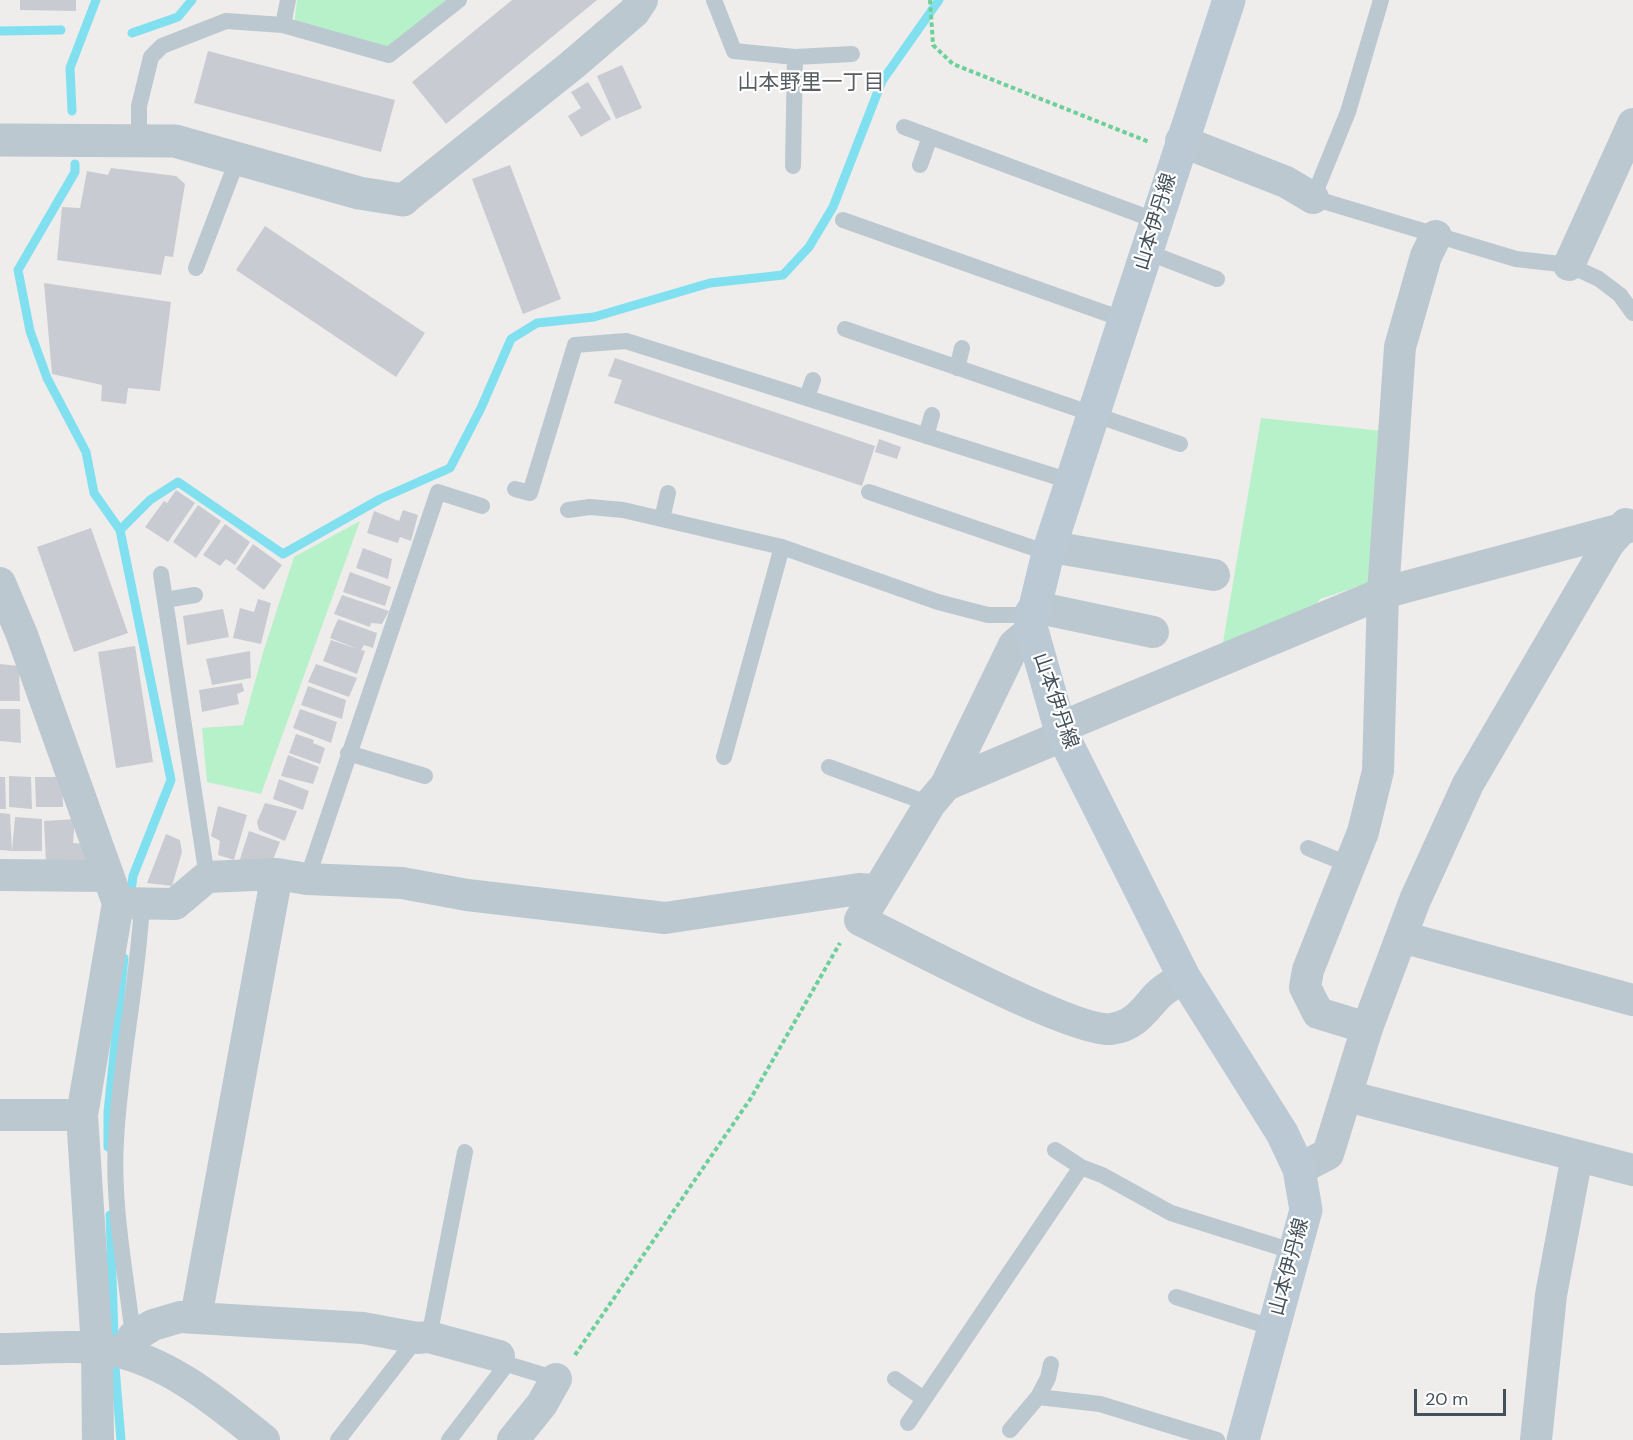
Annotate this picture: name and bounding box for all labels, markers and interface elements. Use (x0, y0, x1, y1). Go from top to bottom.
district label: 山本野里一丁目 (738, 70, 884, 96)
street label: 山本伊丹線 (1130, 171, 1182, 273)
street label: 山本伊丹線 (1027, 650, 1083, 752)
street label: 山本伊丹線 (1265, 1216, 1315, 1318)
scale bar (1417, 1377, 1508, 1415)
text: 20 m (1425, 1387, 1468, 1411)

